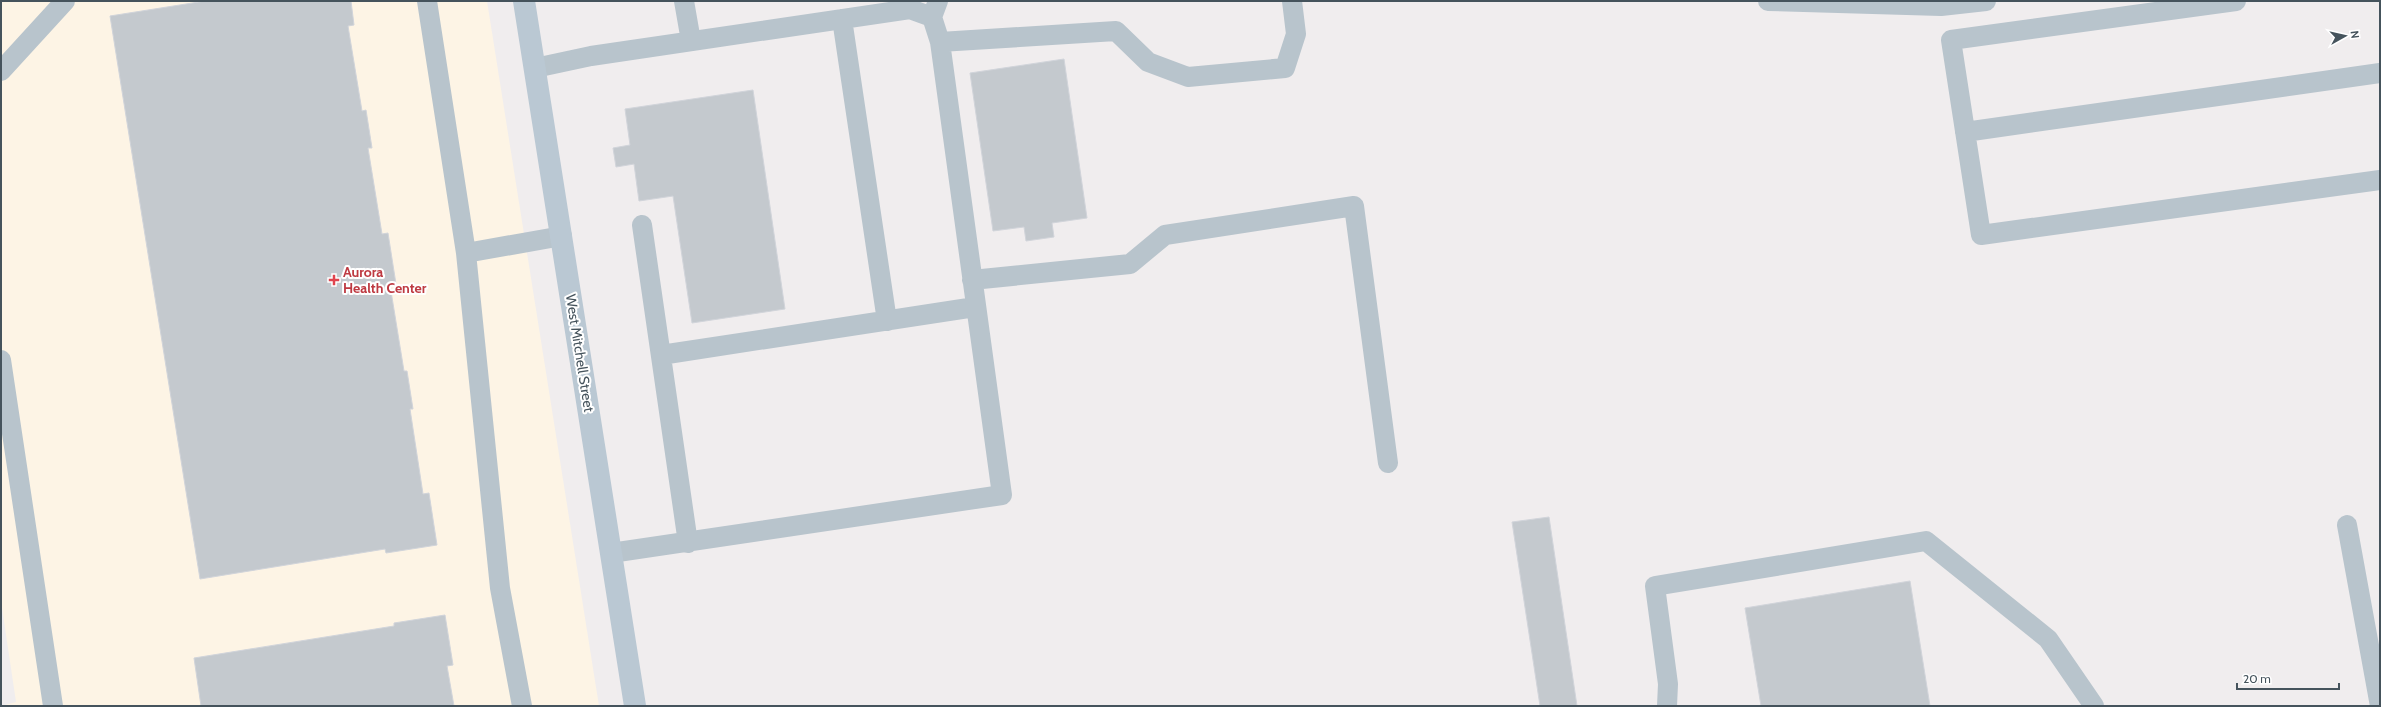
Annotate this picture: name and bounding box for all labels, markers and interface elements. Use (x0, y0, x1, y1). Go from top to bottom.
north arrow (2325, 16, 2365, 56)
text: N (2347, 30, 2362, 39)
place label: Aurora Health Center (343, 263, 427, 297)
marker: Aurora Health Center (328, 274, 340, 286)
street label: West Mitchell Street (562, 293, 598, 414)
scale bar (2237, 665, 2339, 691)
text: 20 m (2243, 671, 2271, 686)

